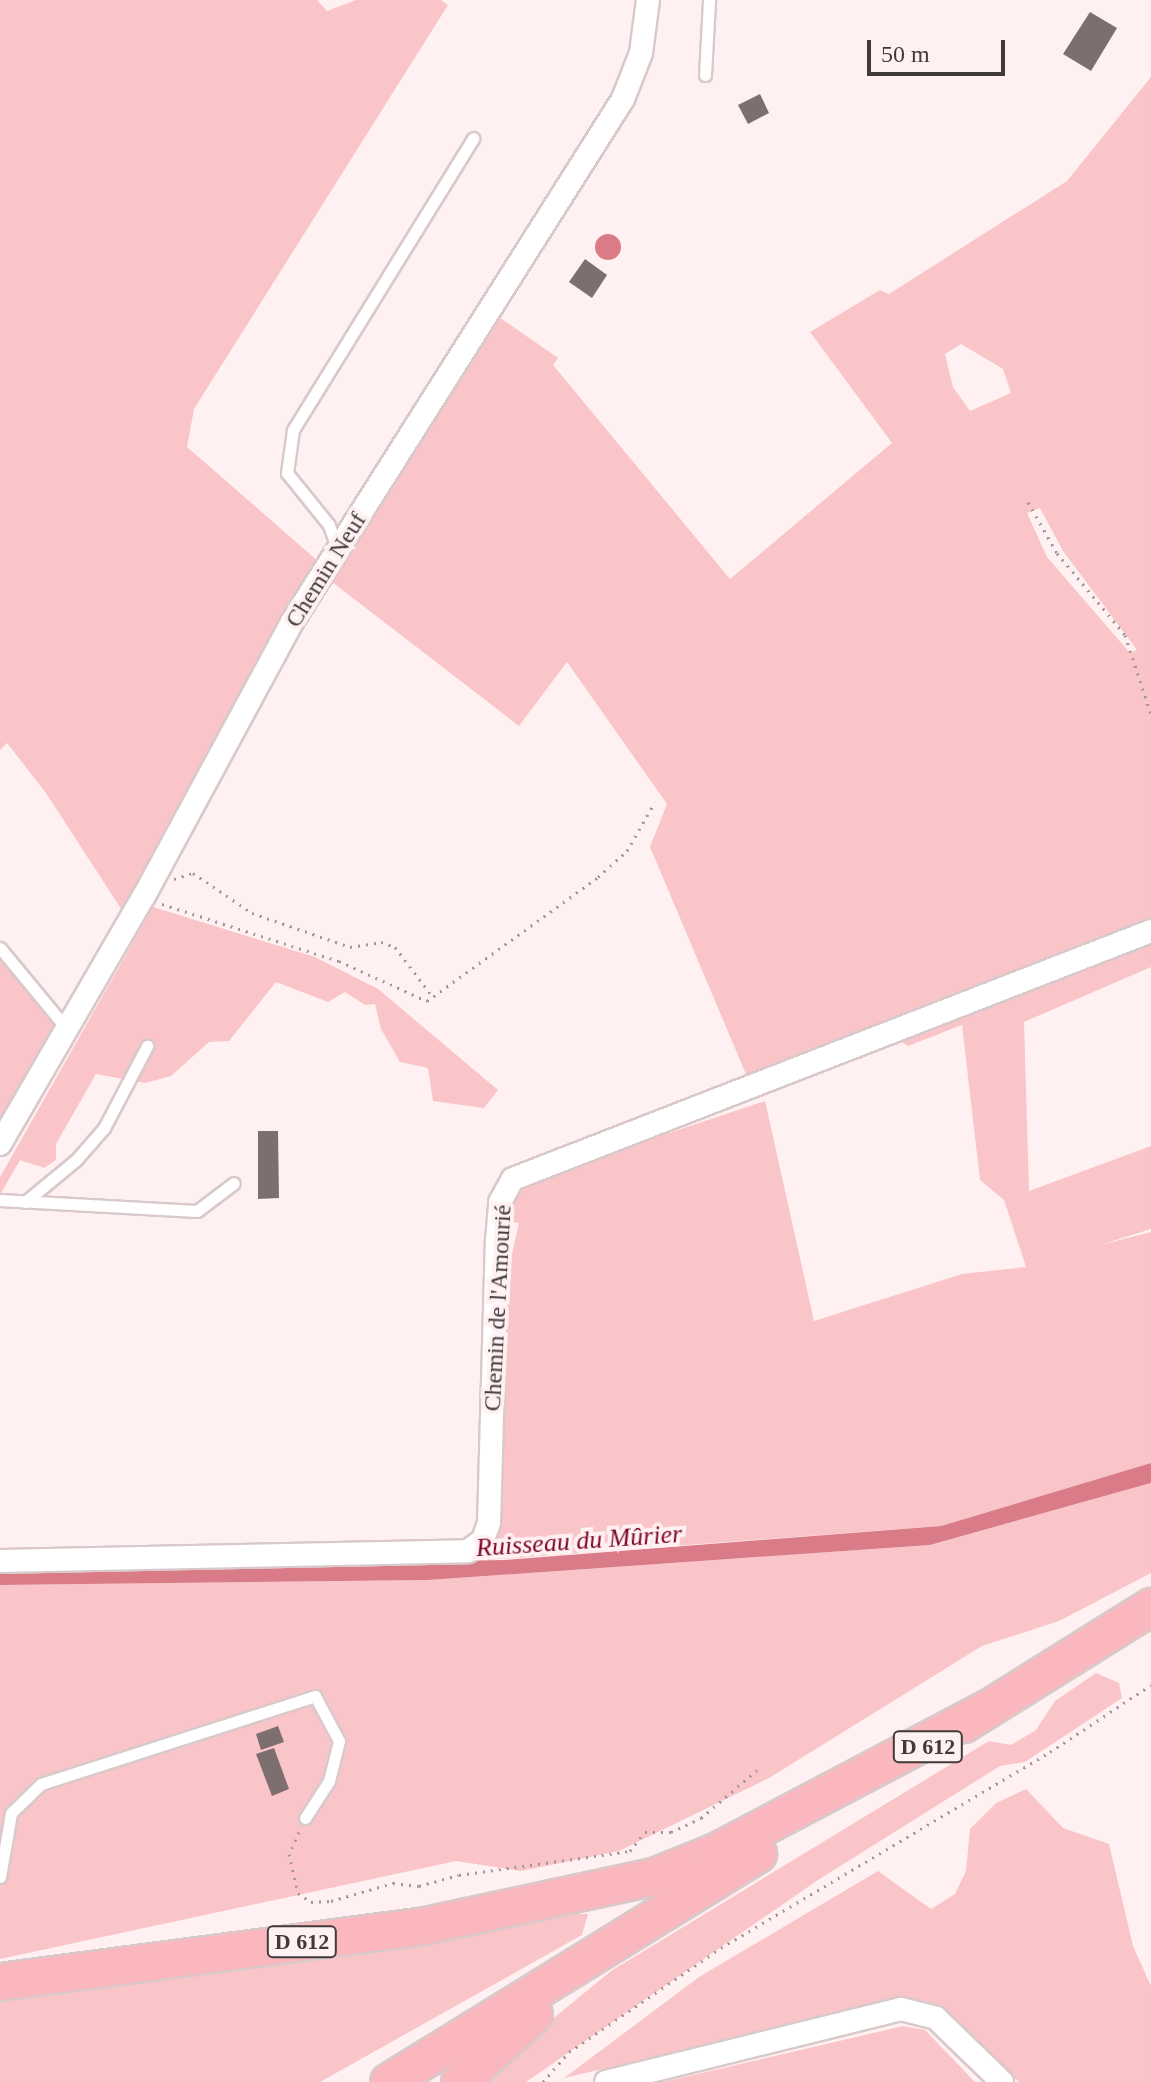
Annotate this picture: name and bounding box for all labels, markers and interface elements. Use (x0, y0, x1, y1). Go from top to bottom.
scale bar (871, 24, 1009, 74)
text: 50 m (881, 41, 930, 67)
street label: Chemin Neuf (279, 507, 373, 633)
street label: Chemin de l'Amourié (478, 1204, 518, 1412)
water label: Ruisseau du Mûrier (475, 1518, 683, 1564)
road number: D 612 (892, 1729, 964, 1765)
road number: D 612 (266, 1924, 338, 1960)

